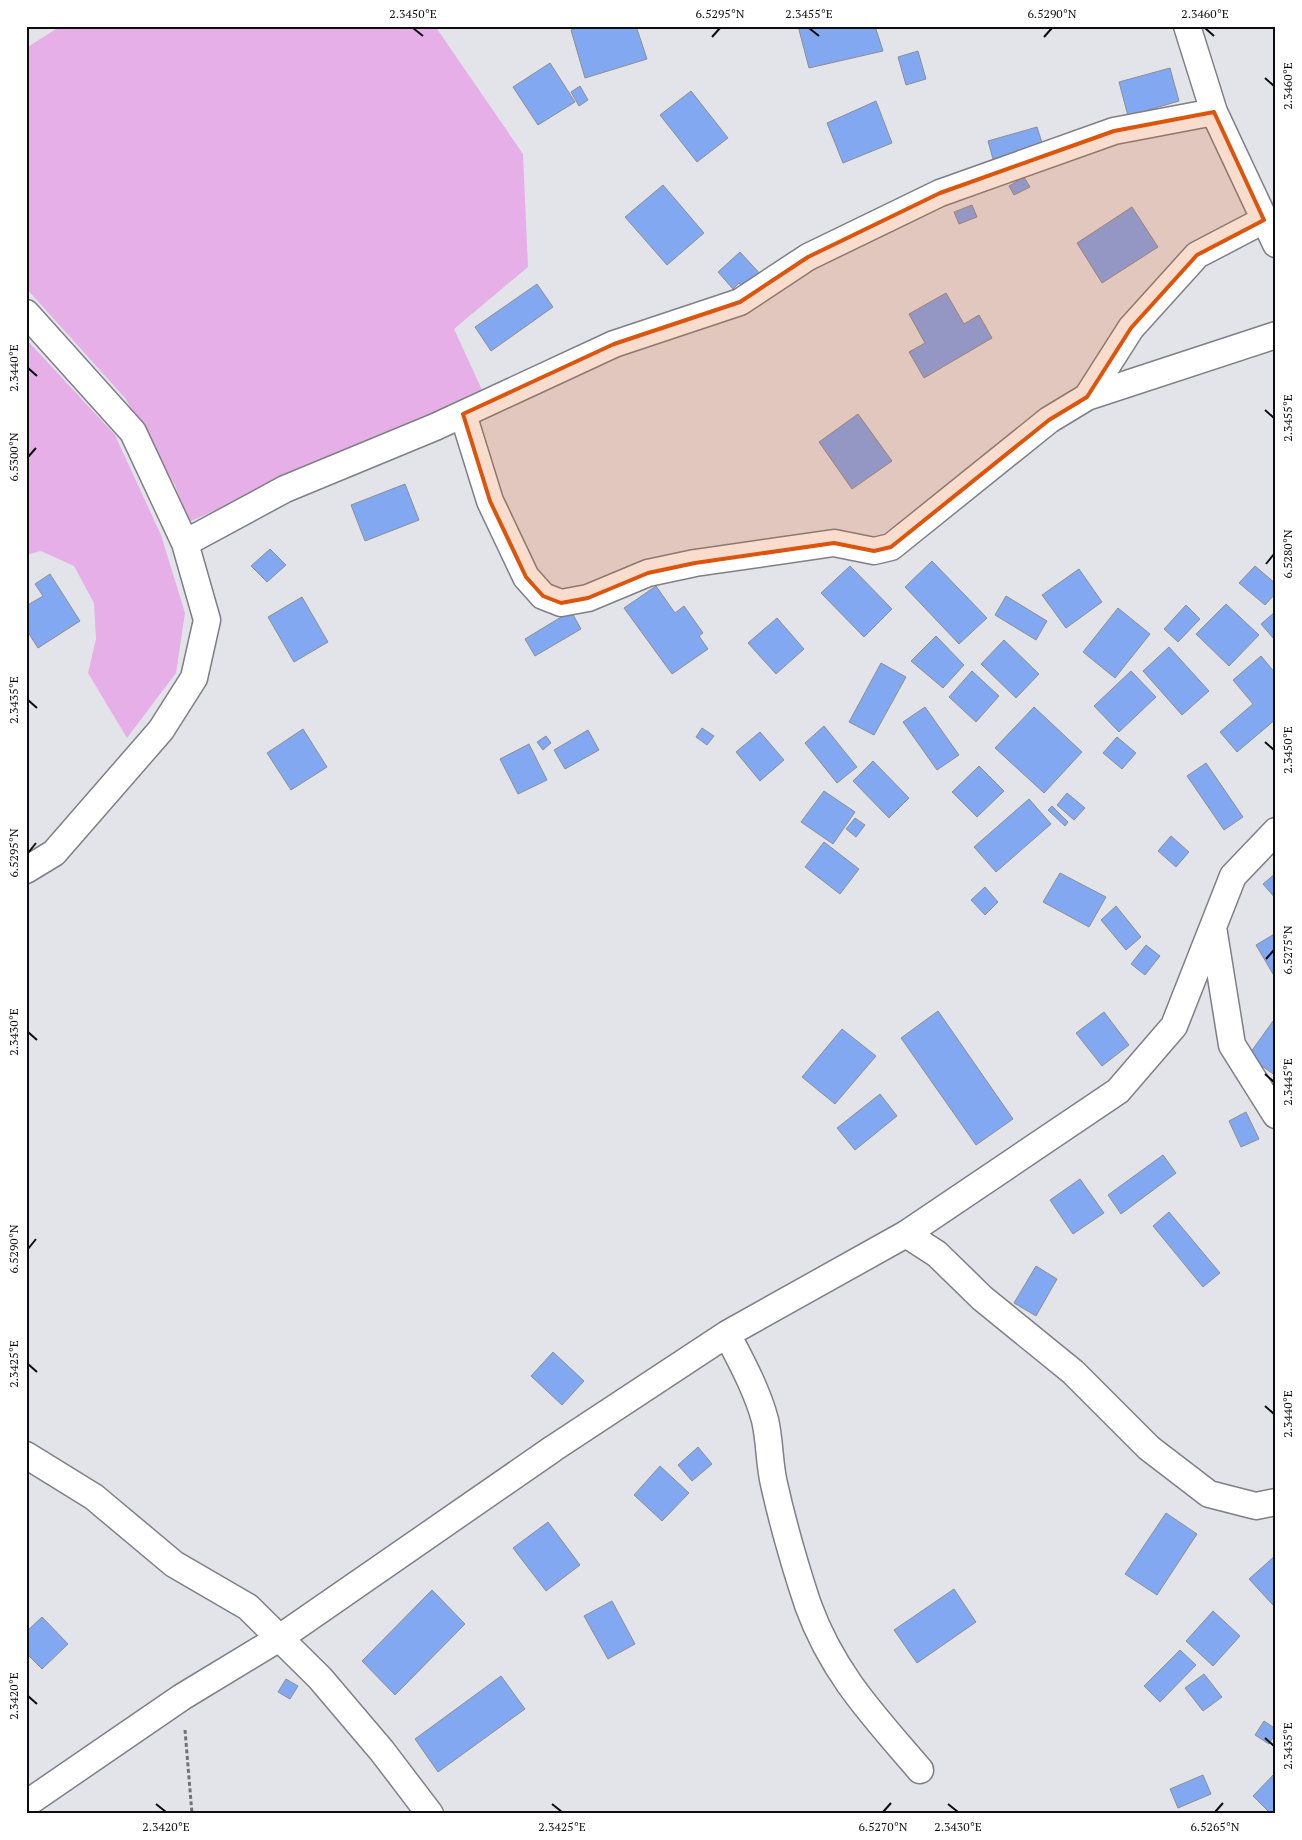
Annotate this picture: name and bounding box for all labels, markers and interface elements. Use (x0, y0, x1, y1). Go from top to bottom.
text: 2.3450°E (389, 6, 437, 21)
text: 6.5295°N (695, 6, 745, 21)
text: 2.3455°E (785, 6, 833, 21)
text: 6.5290°N (1027, 6, 1077, 21)
text: 2.3460°E (1181, 6, 1229, 21)
text: 2.3460°E (1280, 62, 1295, 110)
text: 2.3440°E (6, 344, 21, 392)
text: 2.3455°E (1280, 394, 1295, 442)
text: 6.5300°N (6, 432, 21, 482)
text: 6.5280°N (1280, 529, 1295, 579)
text: 2.3435°E (6, 676, 21, 724)
text: 2.3450°E (1280, 726, 1295, 774)
text: 6.5295°N (6, 828, 21, 878)
text: 6.5275°N (1280, 925, 1295, 975)
text: 2.3430°E (6, 1008, 21, 1056)
text: 2.3445°E (1280, 1058, 1295, 1106)
text: 6.5290°N (6, 1224, 21, 1274)
text: 2.3425°E (6, 1340, 21, 1388)
text: 2.3440°E (1280, 1390, 1295, 1438)
text: 2.3420°E (6, 1672, 21, 1720)
text: 2.3435°E (1280, 1722, 1295, 1770)
text: 2.3420°E (142, 1819, 190, 1834)
text: 2.3425°E (538, 1819, 586, 1834)
text: 6.5270°N (858, 1819, 908, 1834)
text: 2.3430°E (934, 1819, 982, 1834)
text: 6.5265°N (1190, 1819, 1240, 1834)

